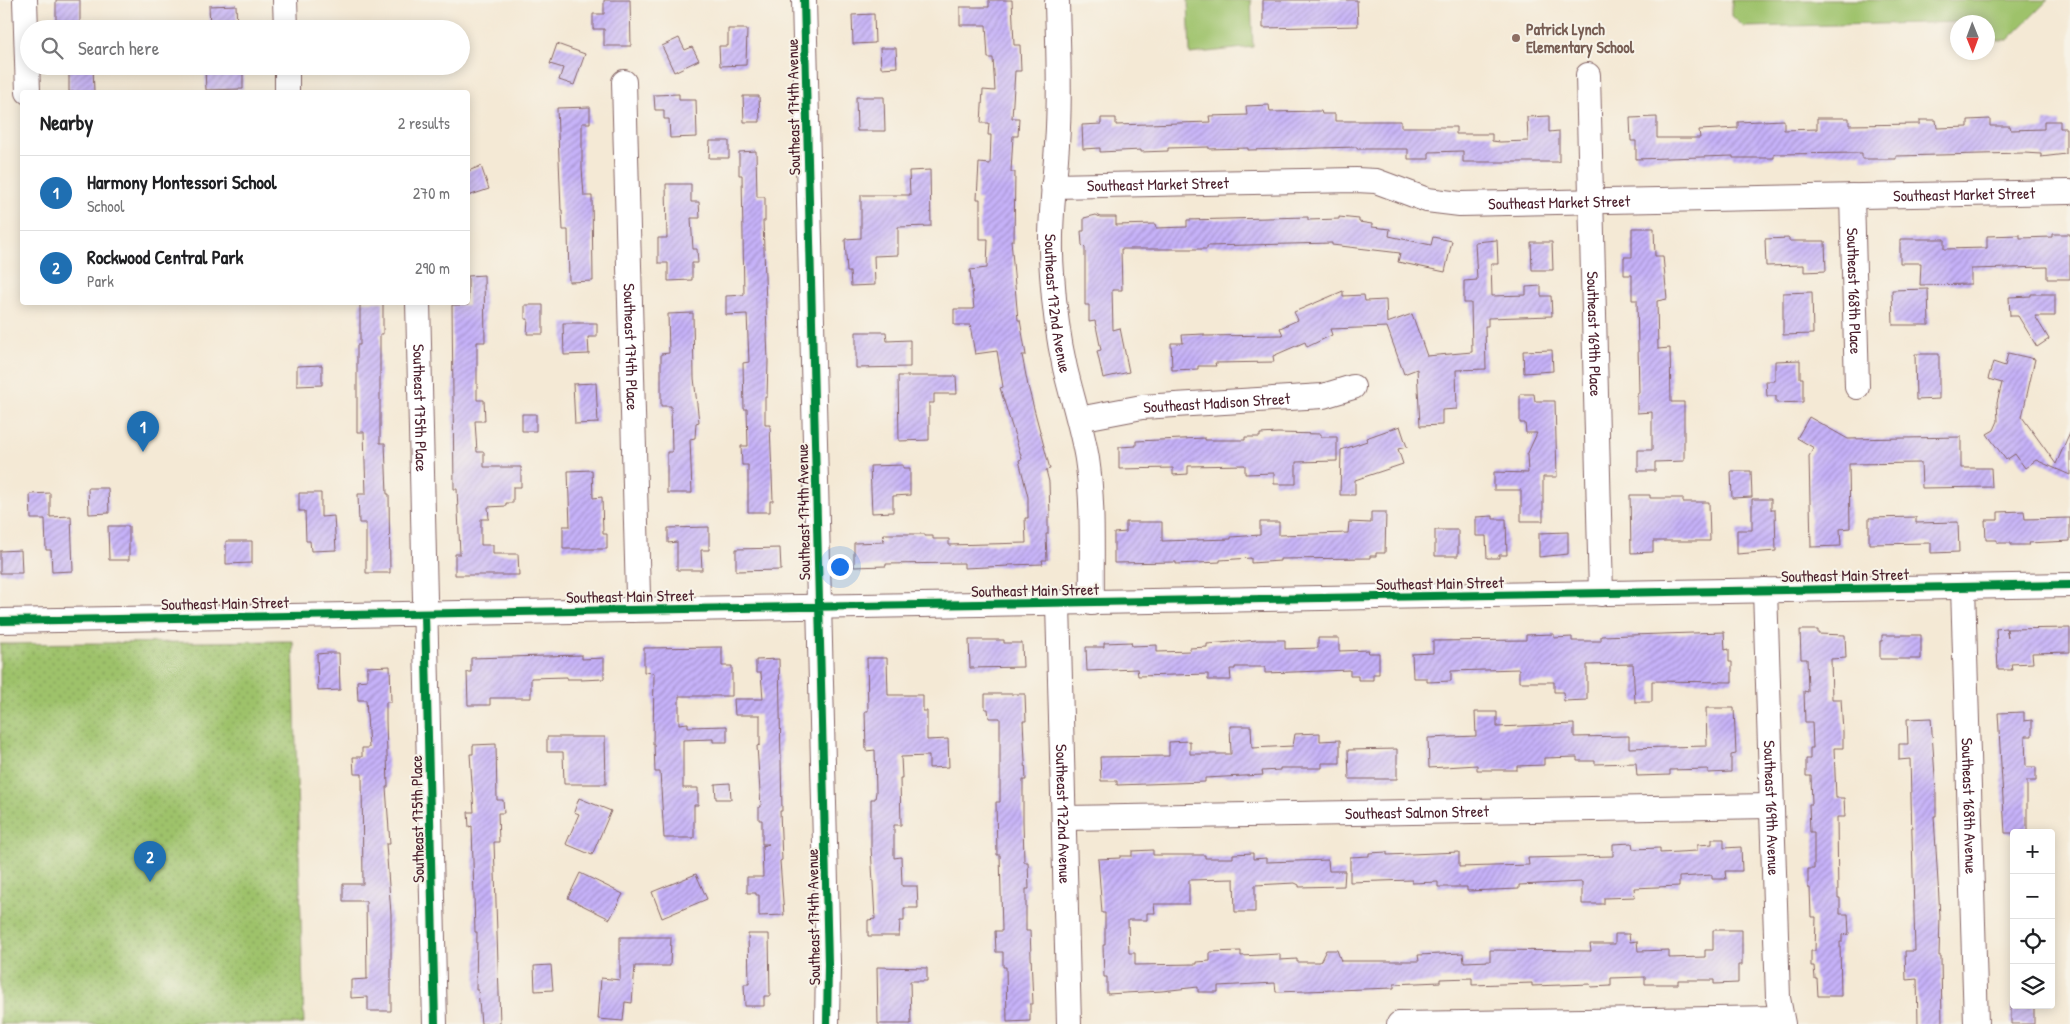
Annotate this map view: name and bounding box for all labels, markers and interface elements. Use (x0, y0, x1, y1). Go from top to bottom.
north arrow (1950, 15, 1995, 60)
place label: Patrick Lynch Elementary School (1526, 18, 1635, 59)
search box (20, 20, 470, 75)
marker: Patrick Lynch Elementary School (1510, 32, 1522, 44)
icon: search (38, 34, 66, 62)
text: Search here (78, 35, 159, 61)
street label: Southeast 174th Avenue (781, 38, 805, 175)
text: Nearby (40, 108, 93, 137)
text: 2 results (398, 112, 450, 134)
text: Harmony Montessori School (87, 169, 277, 195)
street label: Southeast Market Street (1087, 172, 1230, 196)
text: 1 (53, 182, 59, 204)
text: 270 m (413, 182, 450, 204)
street label: Southeast Market Street (1893, 182, 2036, 206)
street label: Southeast Market Street (1488, 190, 1631, 214)
text: School (87, 195, 124, 217)
street label: Southeast 168th Place (1842, 227, 1867, 355)
street label: Southeast 172nd Avenue (1040, 234, 1077, 375)
text: Rockwood Central Park (87, 244, 244, 270)
text: 2 (52, 257, 60, 279)
text: 290 m (415, 257, 450, 279)
text: Park (87, 270, 114, 292)
street label: Southeast 169th Place (1582, 271, 1607, 397)
street label: Southeast 174th Place (618, 283, 644, 411)
street label: Southeast 175th Place (408, 344, 433, 473)
street label: Southeast Madison Street (1143, 387, 1291, 418)
pin: 1 (127, 411, 159, 452)
street label: Southeast 174th Avenue (791, 443, 815, 580)
your location (827, 554, 853, 580)
street label: Southeast Main Street (1781, 563, 1910, 587)
street label: Southeast Main Street (1376, 571, 1505, 595)
street label: Southeast Main Street (971, 578, 1100, 602)
street label: Southeast Main Street (566, 584, 695, 608)
street label: Southeast Main Street (161, 591, 290, 615)
street label: Southeast 168th Avenue (1956, 738, 1983, 875)
street label: Southeast 169th Avenue (1759, 740, 1785, 876)
street label: Southeast 172nd Avenue (1051, 744, 1076, 885)
street label: Southeast 175th Place (405, 754, 429, 883)
street label: Southeast Salmon Street (1345, 800, 1490, 824)
map controls (2010, 829, 2055, 1009)
button: + (2010, 829, 2055, 874)
pin: 2 (134, 841, 166, 882)
street label: Southeast 174th Avenue (801, 848, 825, 985)
button: − (2010, 874, 2055, 919)
button: locate (2010, 919, 2055, 964)
button: layers (2010, 964, 2055, 1009)

